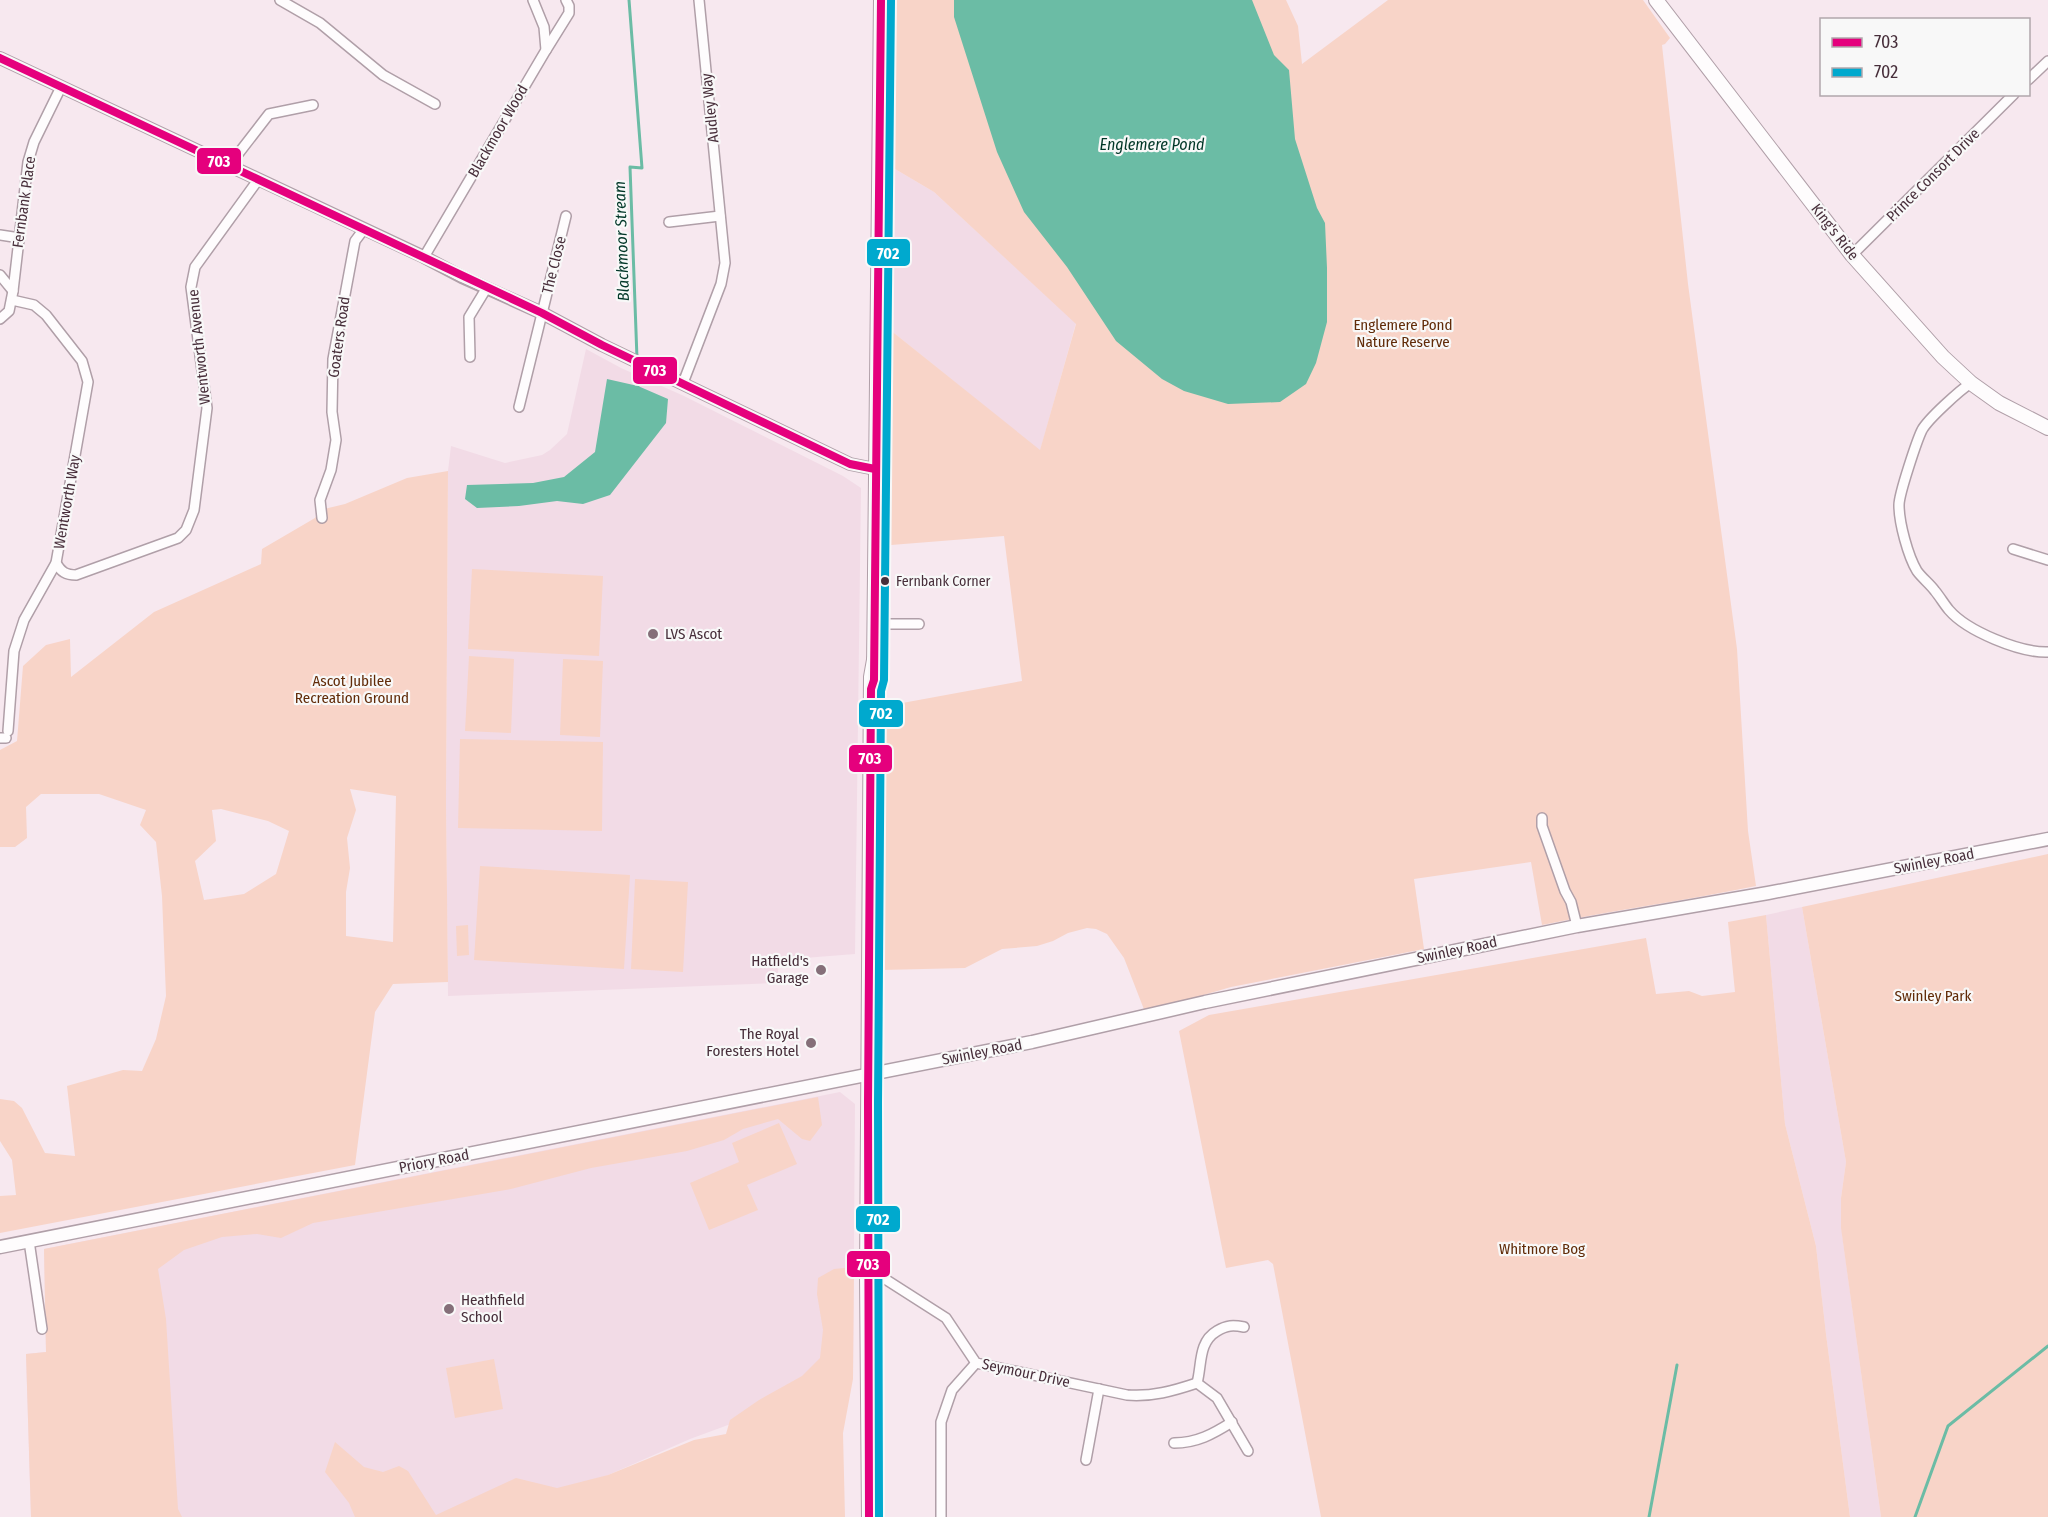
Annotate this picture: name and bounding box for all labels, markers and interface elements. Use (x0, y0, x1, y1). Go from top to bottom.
legend (1820, 18, 2030, 96)
text: 703 (1874, 31, 1898, 53)
text: 702 (1874, 61, 1898, 83)
street label: Audley Way (697, 72, 723, 144)
street label: Blackmoor Wood (464, 82, 532, 180)
street label: Prince Consort Drive (1883, 125, 1983, 225)
water label: Englemere Pond (1100, 135, 1205, 154)
line badge: 703 (196, 147, 242, 175)
text: 703 (208, 152, 231, 171)
street label: Fernbank Place (9, 155, 39, 249)
water label: Blackmoor Stream (610, 181, 633, 301)
street label: King's Ride (1807, 200, 1863, 264)
street label: The Close (538, 234, 570, 296)
line badge: 702 (866, 238, 911, 267)
text: 702 (877, 244, 900, 263)
street label: Wentworth Avenue (184, 289, 214, 405)
street label: Goaters Road (324, 295, 354, 379)
park label: Englemere Pond Nature Reserve (1353, 316, 1453, 351)
line badge: 703 (632, 356, 678, 385)
text: 703 (644, 361, 667, 380)
street label: Wentworth Way (50, 453, 84, 550)
place label: Fernbank Corner (896, 573, 991, 590)
marker: Fernbank Corner (879, 575, 891, 587)
place label: LVS Ascot (665, 625, 722, 643)
marker: LVS Ascot (646, 627, 660, 641)
park label: Ascot Jubilee Recreation Ground (295, 672, 409, 707)
line badge: 702 (858, 699, 904, 728)
text: 702 (870, 704, 893, 723)
line badge: 703 (848, 744, 893, 773)
text: 703 (859, 749, 882, 768)
street label: Swinley Road (1892, 844, 1976, 878)
street label: Swinley Road (1415, 933, 1499, 967)
place label: Hatfield's Garage (751, 952, 809, 987)
marker: Hatfield's Garage (814, 963, 828, 977)
park label: Swinley Park (1894, 987, 1972, 1005)
place label: The Royal Foresters Hotel (706, 1025, 799, 1060)
street label: Swinley Road (940, 1035, 1024, 1069)
marker: The Royal Foresters Hotel (804, 1036, 818, 1050)
street label: Priory Road (397, 1145, 471, 1177)
line badge: 702 (855, 1205, 901, 1233)
text: 702 (867, 1210, 890, 1229)
park label: Whitmore Bog (1499, 1240, 1585, 1258)
line badge: 703 (846, 1250, 891, 1278)
text: 703 (857, 1255, 880, 1274)
place label: Heathfield School (461, 1291, 525, 1326)
marker: Heathfield School (442, 1302, 456, 1316)
street label: Seymour Drive (980, 1355, 1072, 1391)

